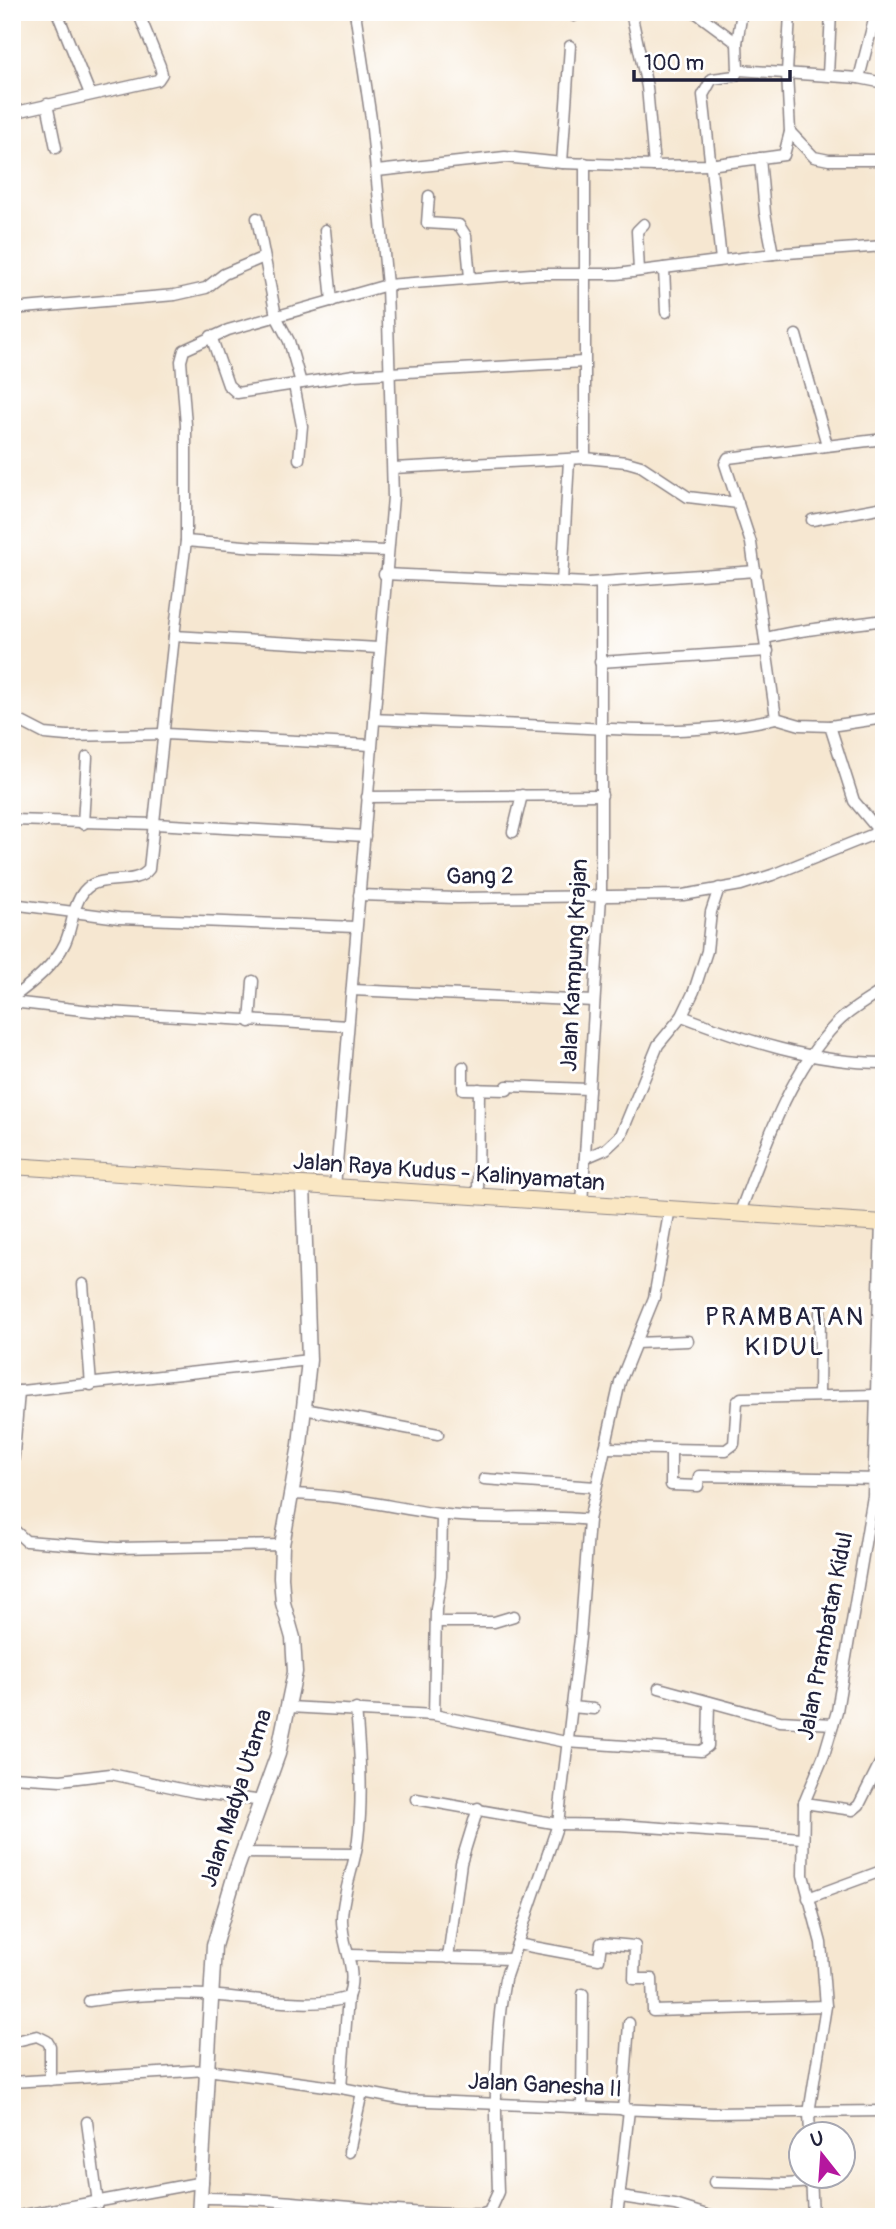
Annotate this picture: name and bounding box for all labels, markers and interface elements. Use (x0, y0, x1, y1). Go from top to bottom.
scale bar (634, 38, 789, 82)
text: 100 m (644, 50, 704, 77)
street label: Jalan Kampung Krajan (554, 858, 594, 1072)
street label: Gang 2 (446, 861, 514, 891)
street label: Jalan Raya Kudus - Kalinyamatan (292, 1147, 606, 1197)
district label: PRAMBATAN KIDUL (705, 1301, 865, 1363)
street label: Jalan Prambatan Kidul (791, 1529, 859, 1743)
street label: Jalan Madya Utama (194, 1705, 278, 1891)
street label: Jalan Ganesha II (467, 2066, 623, 2104)
north arrow (788, 2120, 858, 2190)
text: U (808, 2126, 827, 2153)

